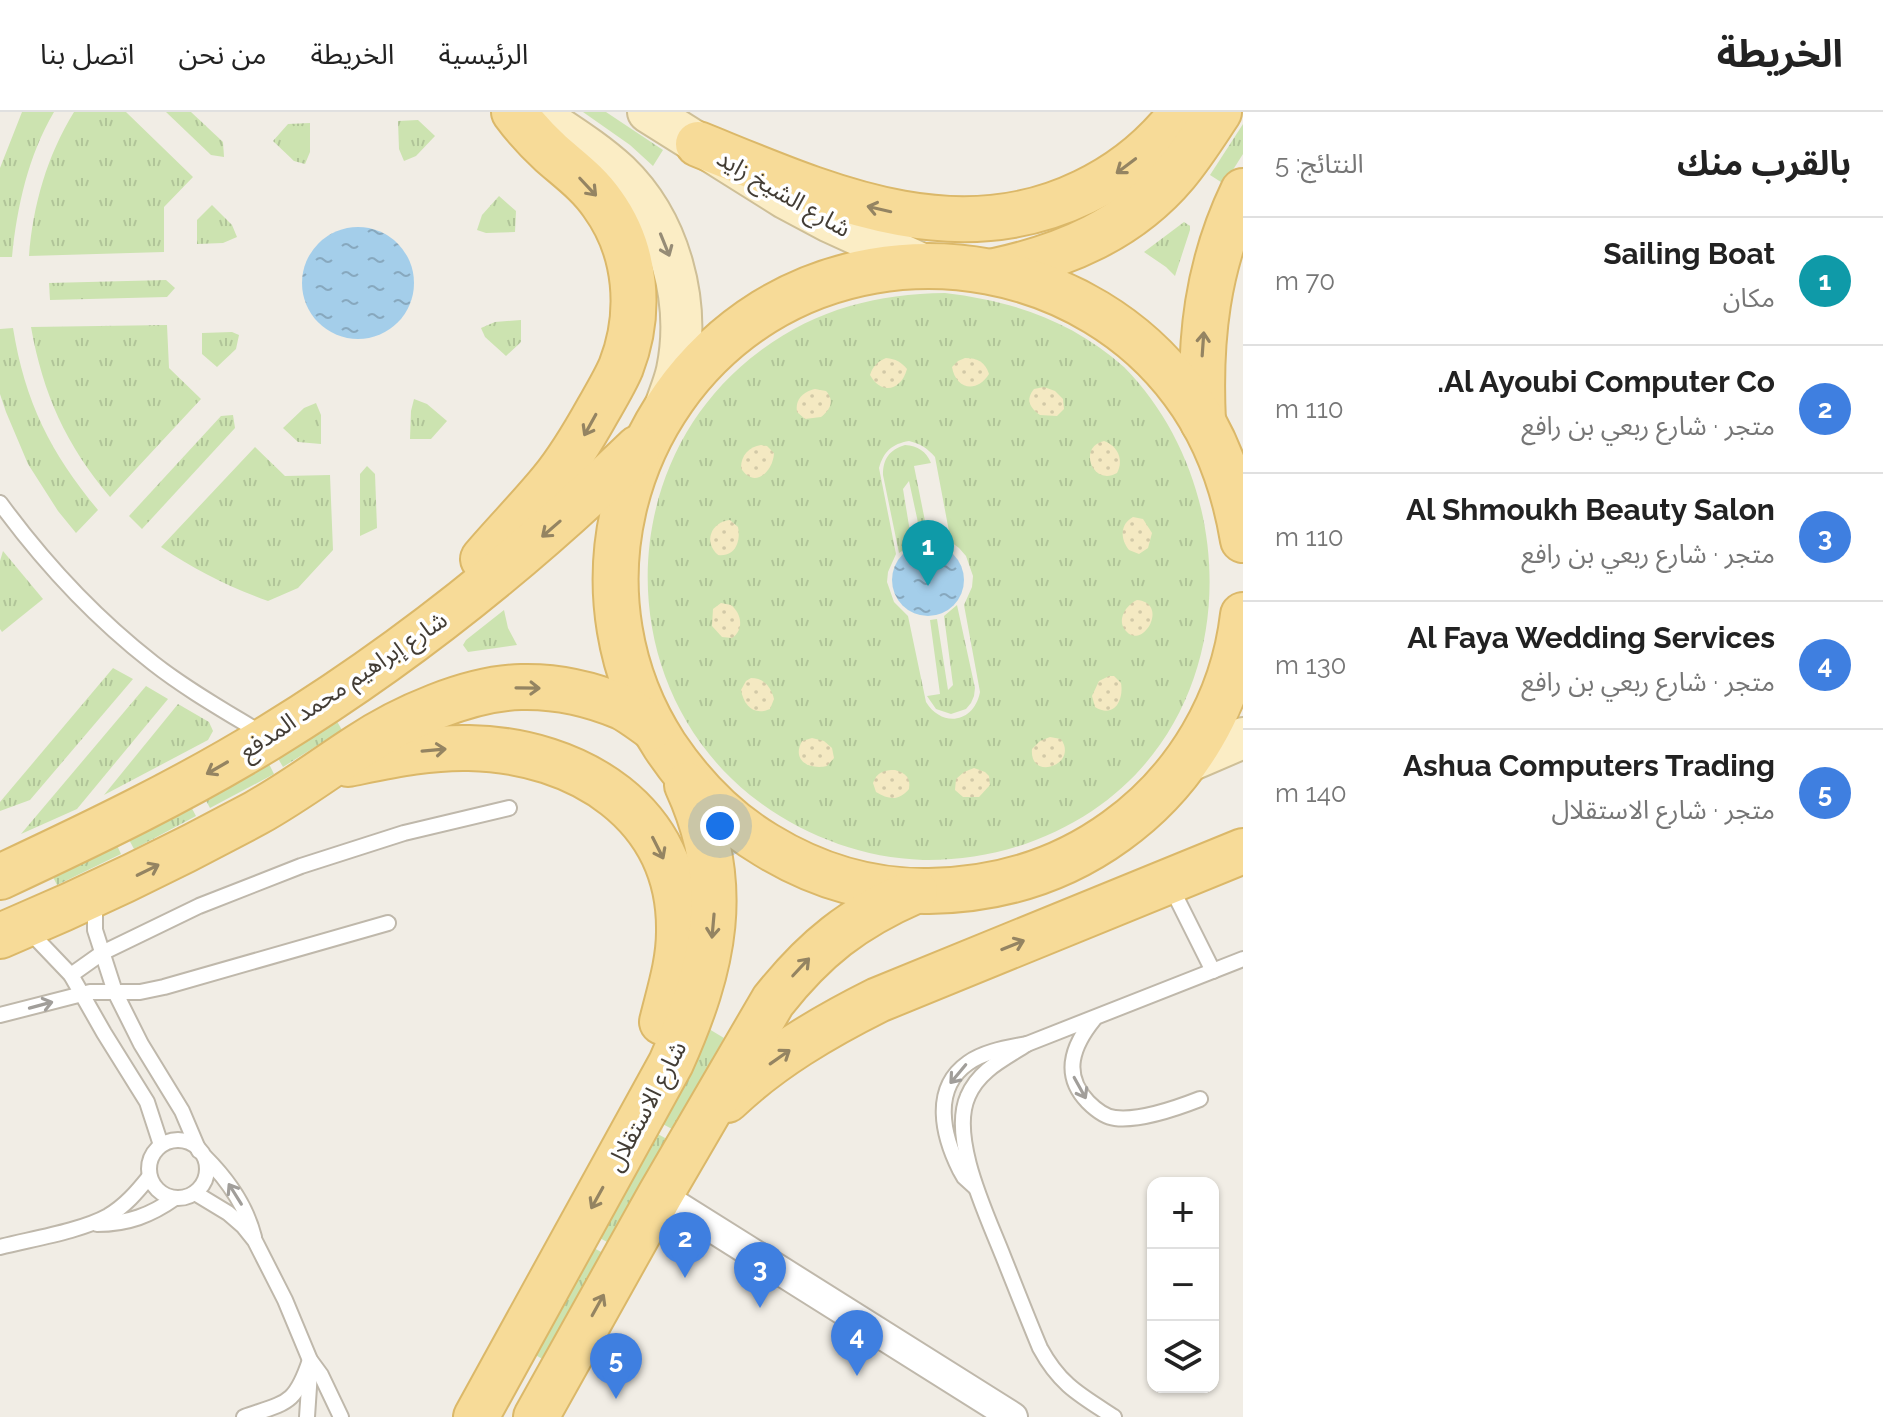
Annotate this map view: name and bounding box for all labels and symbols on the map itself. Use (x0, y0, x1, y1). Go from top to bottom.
street label: شارع الشيخ زايد (710, 143, 856, 246)
one-way arrow (1116, 158, 1138, 174)
one-way arrow (579, 177, 598, 197)
one-way arrow (867, 201, 893, 216)
one-way arrow (658, 232, 673, 257)
one-way arrow (1196, 331, 1211, 358)
one-way arrow (581, 413, 597, 437)
one-way arrow (542, 520, 562, 538)
pin: 1 (902, 520, 954, 586)
street label: شارع إبراهيم محمد المدفع (233, 605, 454, 768)
one-way arrow (515, 680, 541, 696)
one-way arrow (420, 742, 447, 757)
one-way arrow (206, 761, 230, 776)
your location (700, 806, 740, 846)
one-way arrow (651, 835, 667, 859)
one-way arrow (135, 862, 159, 877)
one-way arrow (705, 912, 720, 939)
one-way arrow (1000, 936, 1025, 951)
one-way arrow (792, 957, 811, 977)
one-way arrow (28, 996, 54, 1011)
street label: شارع الاستقلال (600, 1036, 695, 1177)
one-way arrow (768, 1049, 790, 1065)
one-way arrow (949, 1064, 967, 1084)
one-way arrow (1072, 1076, 1088, 1099)
one-way arrow (227, 1183, 243, 1206)
one-way arrow (589, 1185, 604, 1209)
pin: 2 (659, 1212, 711, 1278)
pin: 3 (734, 1242, 786, 1308)
one-way arrow (590, 1294, 606, 1317)
pin: 4 (831, 1310, 883, 1376)
pin: 5 (590, 1333, 642, 1399)

